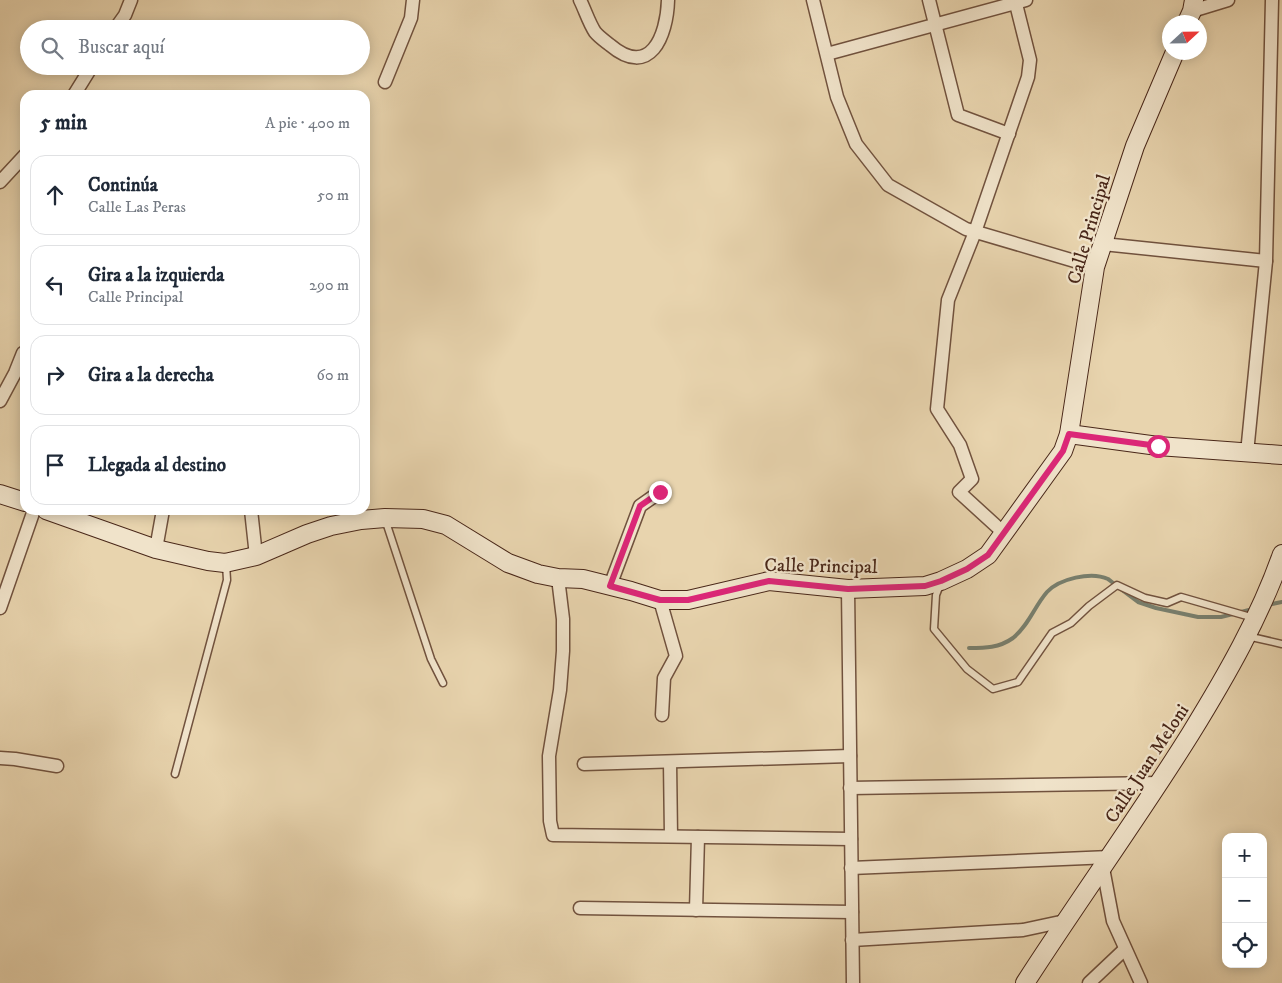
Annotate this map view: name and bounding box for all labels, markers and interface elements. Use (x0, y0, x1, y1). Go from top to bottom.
north arrow (1162, 15, 1207, 60)
search box (20, 20, 370, 75)
icon: search (38, 34, 66, 62)
text: Buscar aquí (78, 36, 164, 59)
text: 5 min (40, 110, 87, 136)
text: A pie · 400 m (265, 113, 350, 133)
street label: Calle Principal (1063, 172, 1116, 287)
text: Continúa (88, 174, 158, 197)
icon: ahead (41, 181, 69, 209)
text: 50 m (317, 185, 349, 205)
text: Calle Las Peras (88, 197, 186, 217)
text: Gira a la izquierda (88, 264, 224, 287)
icon: left (41, 271, 69, 299)
text: 290 m (309, 275, 349, 295)
text: Calle Principal (88, 287, 183, 307)
icon: right (41, 361, 69, 389)
text: Gira a la derecha (88, 364, 214, 387)
text: 60 m (317, 365, 349, 385)
route start (1147, 435, 1170, 458)
icon: arrive (41, 451, 69, 479)
text: Llegada al destino (88, 454, 226, 477)
route end (649, 481, 672, 504)
street label: Calle Principal (764, 554, 878, 579)
street label: Calle Juan Meloni (1100, 700, 1194, 828)
map controls (1222, 833, 1267, 968)
button: + (1222, 833, 1267, 878)
button: − (1222, 878, 1267, 923)
button: locate (1222, 923, 1267, 968)

